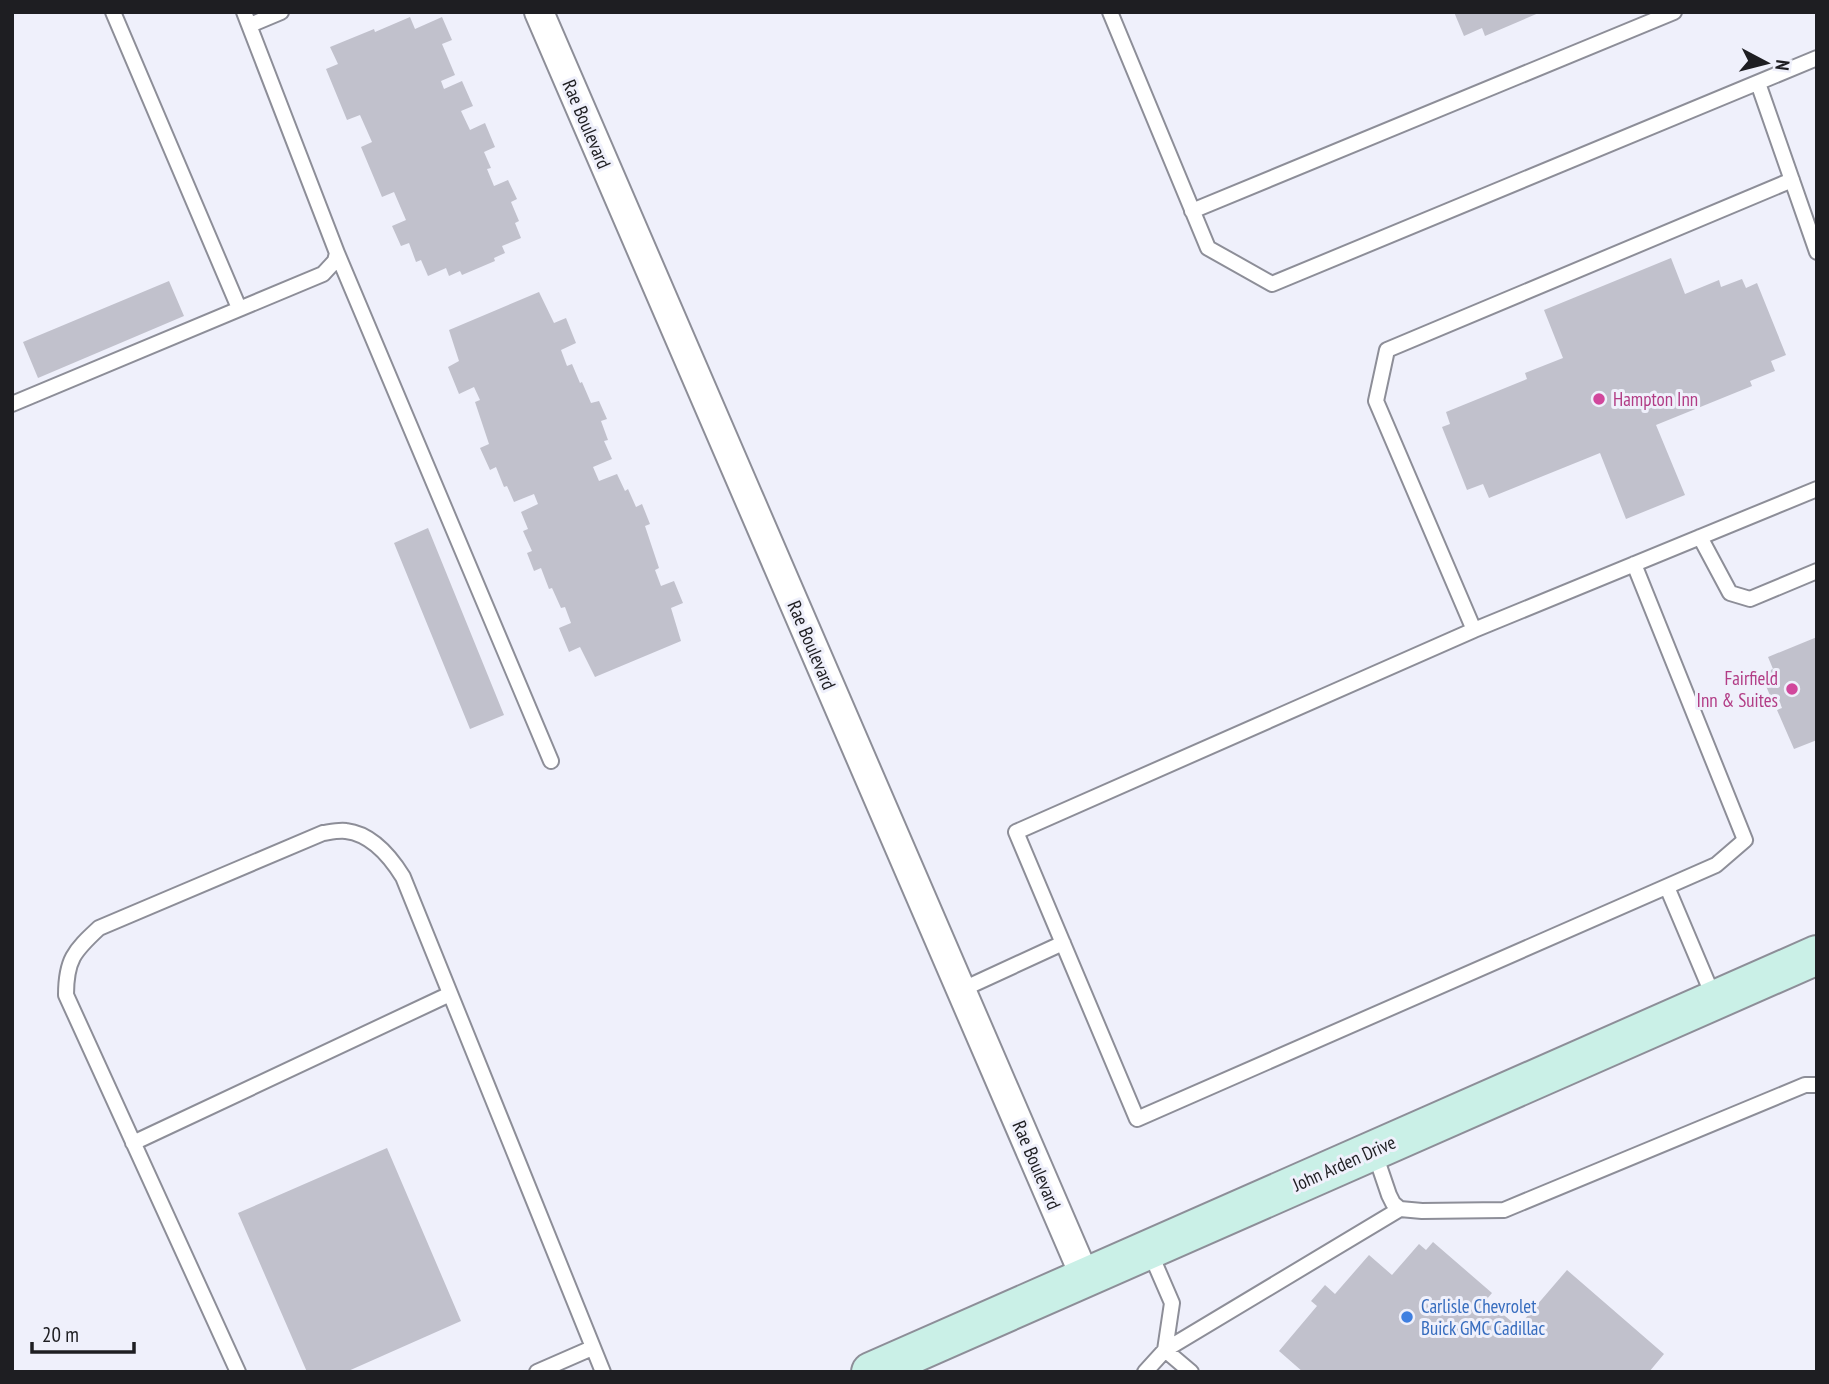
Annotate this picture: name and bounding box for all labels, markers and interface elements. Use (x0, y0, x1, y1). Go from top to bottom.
north arrow (1731, 28, 1801, 98)
text: N (1770, 59, 1795, 72)
street label: Rae Boulevard (558, 76, 616, 172)
place label: Hampton Inn (1613, 387, 1698, 411)
marker: Hampton Inn (1591, 391, 1607, 407)
street label: Rae Boulevard (783, 597, 841, 693)
place label: Fairfield Inn & Suites (1697, 666, 1778, 712)
marker: Fairfield Inn & Suites (1784, 681, 1800, 697)
street label: Rae Boulevard (1008, 1117, 1066, 1213)
street label: John Arden Drive (1288, 1130, 1399, 1197)
place label: Carlisle Chevrolet Buick GMC Cadillac (1421, 1294, 1545, 1340)
marker: Carlisle Chevrolet Buick GMC Cadillac (1399, 1309, 1415, 1325)
scale bar (32, 1310, 133, 1354)
text: 20 m (42, 1321, 79, 1348)

